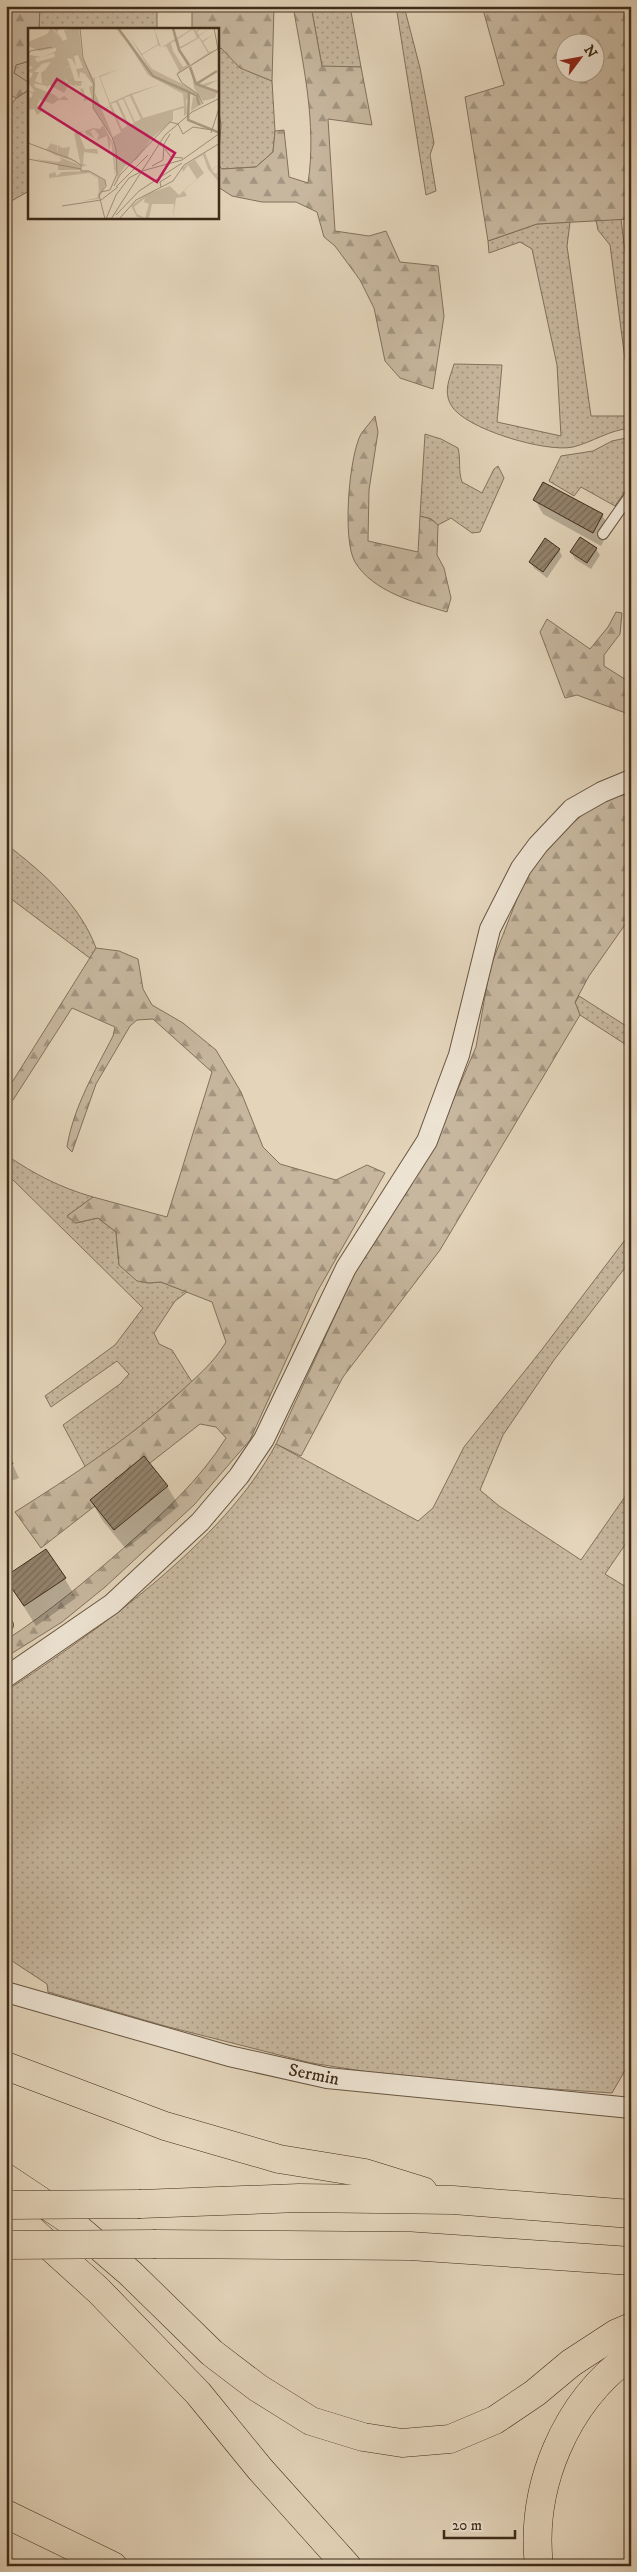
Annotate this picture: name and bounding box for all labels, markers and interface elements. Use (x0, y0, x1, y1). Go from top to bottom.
inset map (28, 28, 219, 219)
north arrow (554, 32, 604, 82)
text: N (579, 42, 601, 62)
street label: Sermin (287, 2059, 342, 2091)
scale bar (444, 2507, 516, 2539)
text: 20 m (452, 2516, 482, 2535)

